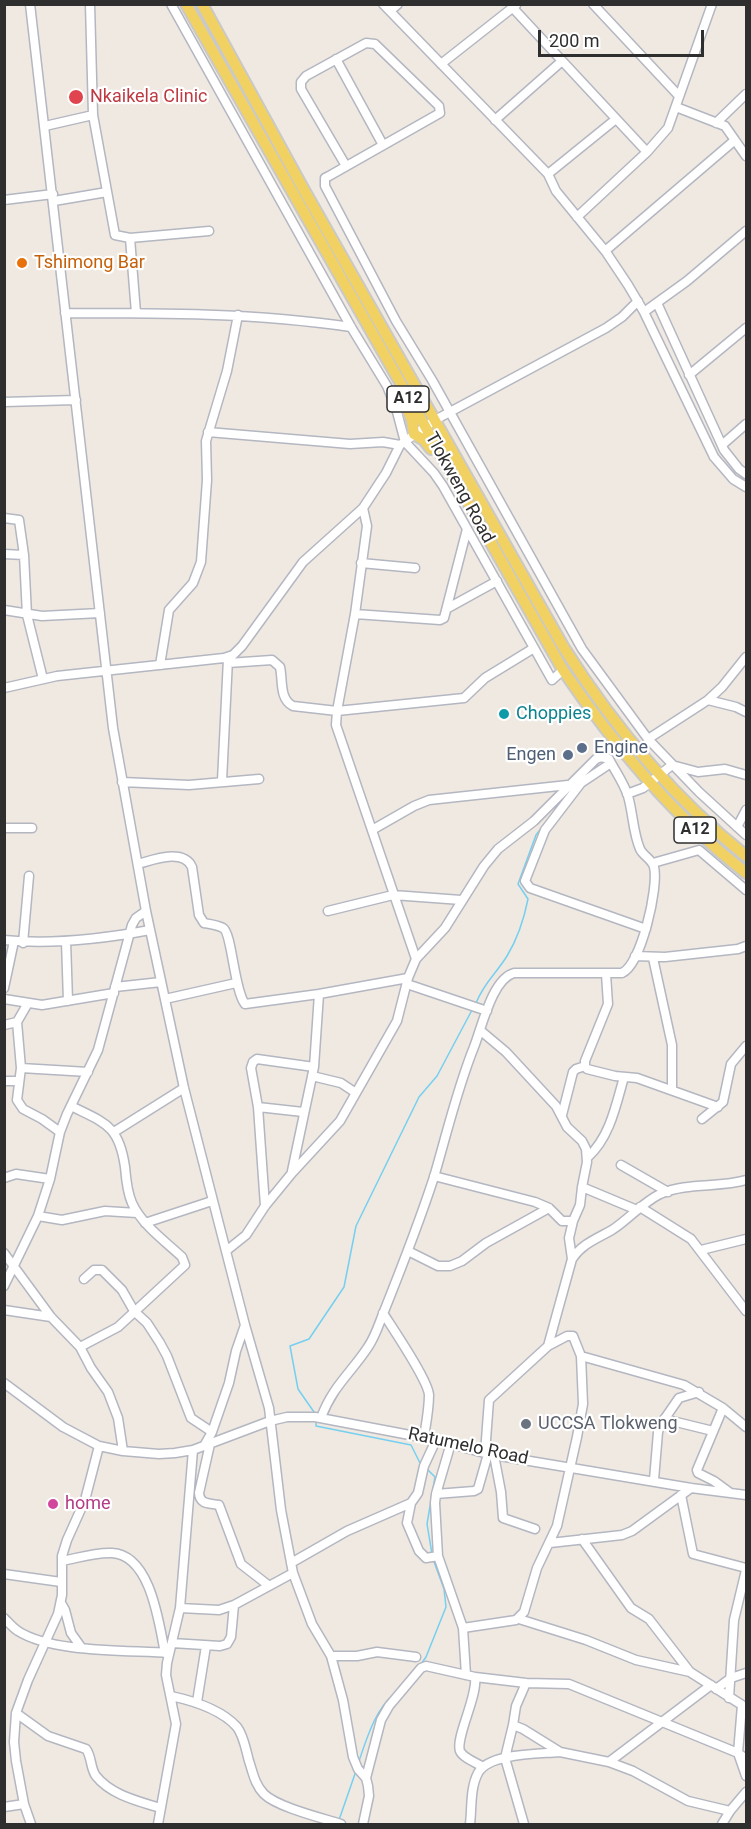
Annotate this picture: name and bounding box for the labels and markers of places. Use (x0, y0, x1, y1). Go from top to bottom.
place label: Nkaikela Clinic (90, 86, 207, 108)
marker: Nkaikela Clinic (67, 88, 85, 106)
place label: Tshimong Bar (34, 252, 145, 274)
marker: Tshimong Bar (15, 256, 29, 270)
place label: Choppies (516, 703, 591, 725)
marker: Choppies (497, 707, 511, 721)
place label: Engine (594, 737, 648, 759)
marker: Engine (575, 741, 589, 755)
place label: Engen (506, 744, 556, 766)
marker: Engen (561, 748, 575, 762)
place label: UCCSA Tlokweng (538, 1413, 678, 1435)
marker: UCCSA Tlokweng (519, 1417, 533, 1431)
place label: home (65, 1493, 111, 1515)
marker: home (46, 1497, 60, 1511)

